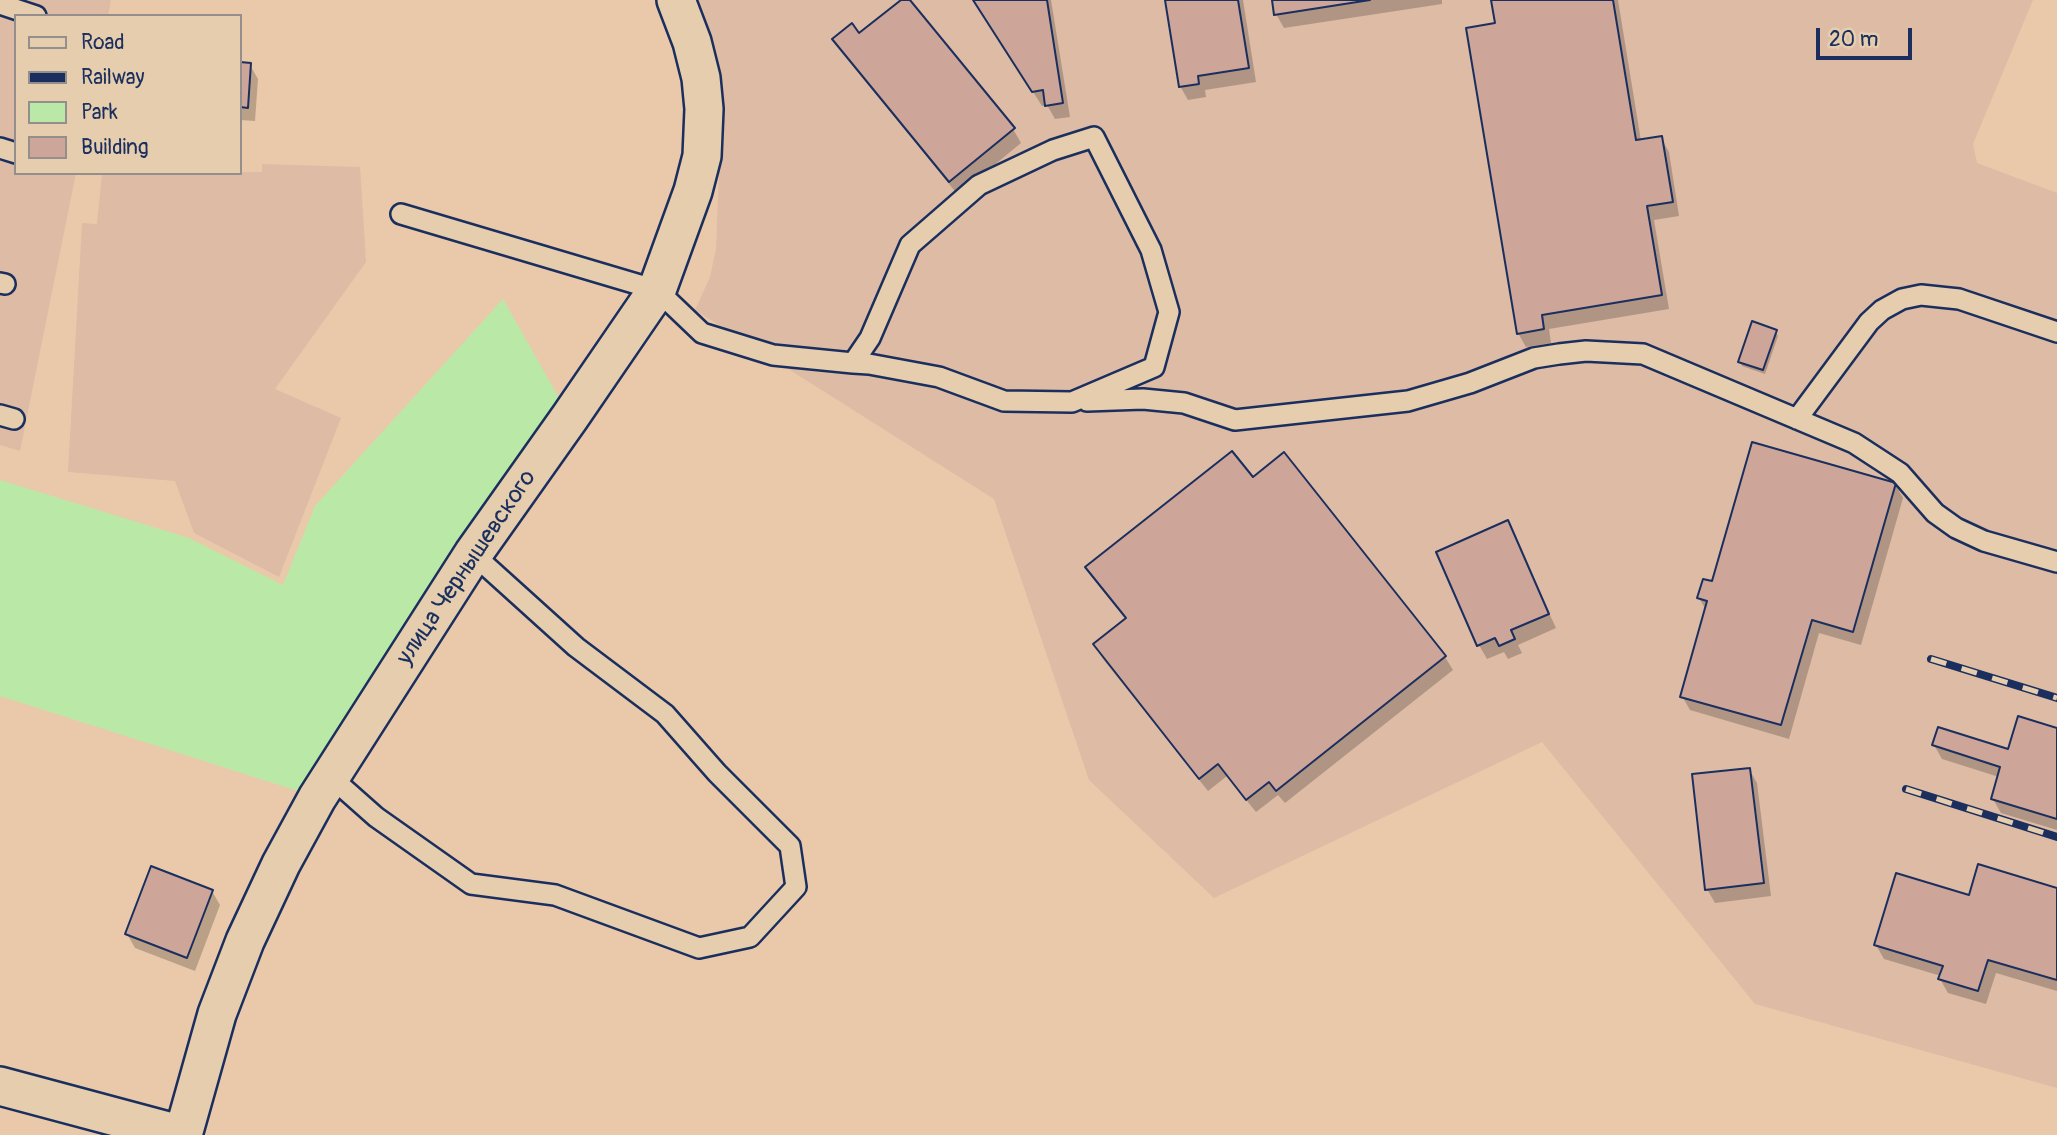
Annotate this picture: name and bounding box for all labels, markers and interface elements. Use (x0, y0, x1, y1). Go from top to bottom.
legend (14, 14, 242, 175)
scale bar (1819, 14, 1915, 58)
text: 20 m (1829, 26, 1878, 53)
text: Road (81, 29, 125, 56)
text: Railway (81, 64, 145, 91)
text: Park (81, 99, 118, 126)
text: Building (81, 134, 148, 161)
street label: улица Чернышевского (391, 465, 543, 671)

